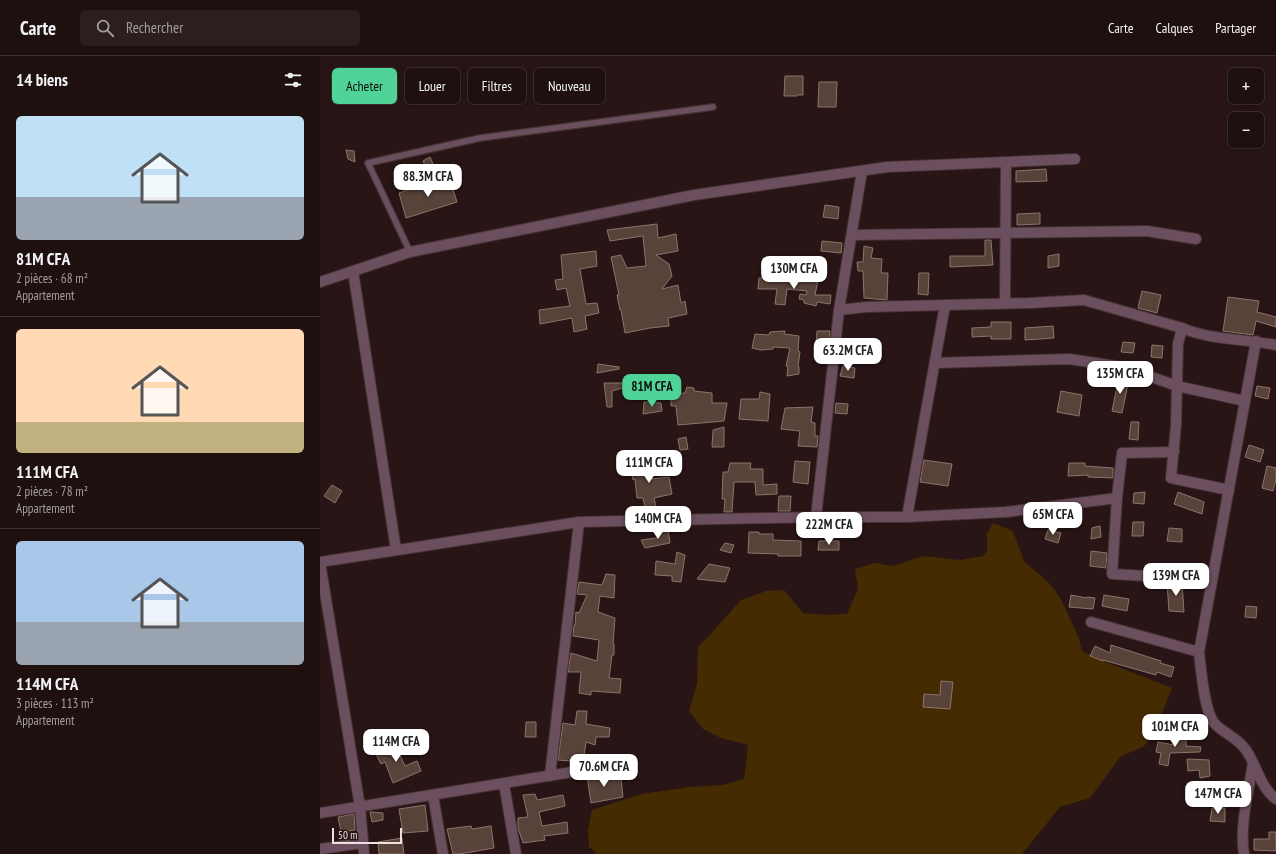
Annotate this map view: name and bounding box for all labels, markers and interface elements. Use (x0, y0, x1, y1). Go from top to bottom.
search box (80, 10, 360, 46)
text: Carte (20, 16, 56, 40)
icon: search (94, 17, 116, 39)
text: Rechercher (126, 18, 183, 37)
text: Carte (1108, 19, 1133, 37)
text: Calques (1155, 19, 1193, 37)
text: Partager (1215, 19, 1256, 37)
chip: Acheter (332, 68, 397, 104)
chip: Louer (405, 68, 460, 104)
chip: Filtres (468, 68, 526, 104)
chip: Nouveau (534, 68, 605, 104)
map controls (1228, 68, 1264, 148)
button: + (1228, 68, 1264, 104)
text: 14 biens (16, 69, 68, 91)
icon: filters (282, 69, 304, 91)
button: − (1228, 112, 1264, 148)
icon: home (124, 142, 196, 214)
pin: 88.3M CFA (382, 164, 474, 198)
text: 88.3M CFA (403, 168, 453, 185)
text: 81M CFA (16, 248, 70, 270)
pin: 130M CFA (753, 256, 835, 290)
text: 130M CFA (770, 260, 818, 277)
text: 2 pièces · 68 m² (16, 270, 88, 287)
text: Appartement (16, 287, 75, 304)
pin: 63.2M CFA (802, 338, 894, 372)
text: 63.2M CFA (823, 342, 873, 359)
icon: home (124, 355, 196, 427)
pin: 135M CFA (1079, 361, 1161, 395)
text: 135M CFA (1096, 365, 1144, 382)
pin: 81M CFA (615, 374, 689, 408)
text: 81M CFA (631, 378, 673, 395)
pin: 111M CFA (608, 450, 690, 484)
text: 111M CFA (625, 454, 673, 471)
text: 111M CFA (16, 461, 78, 483)
text: 2 pièces · 78 m² (16, 483, 88, 500)
text: Appartement (16, 500, 75, 517)
pin: 65M CFA (1016, 502, 1090, 536)
pin: 140M CFA (617, 506, 699, 540)
text: 65M CFA (1032, 506, 1074, 523)
text: 140M CFA (634, 510, 682, 527)
pin: 222M CFA (788, 512, 870, 546)
text: 222M CFA (805, 516, 853, 533)
pin: 139M CFA (1135, 563, 1217, 597)
icon: home (124, 567, 196, 639)
text: 139M CFA (1152, 567, 1200, 584)
text: 114M CFA (16, 673, 78, 695)
text: 3 pièces · 113 m² (16, 695, 94, 712)
text: Appartement (16, 712, 75, 729)
pin: 101M CFA (1134, 714, 1216, 748)
text: 101M CFA (1151, 718, 1199, 735)
pin: 114M CFA (355, 729, 437, 763)
text: 114M CFA (372, 733, 420, 750)
pin: 70.6M CFA (558, 754, 650, 788)
text: 70.6M CFA (579, 758, 629, 775)
pin: 147M CFA (1177, 781, 1259, 815)
text: 147M CFA (1194, 785, 1242, 802)
scale bar (332, 826, 402, 845)
text: 50 m (338, 828, 357, 842)

